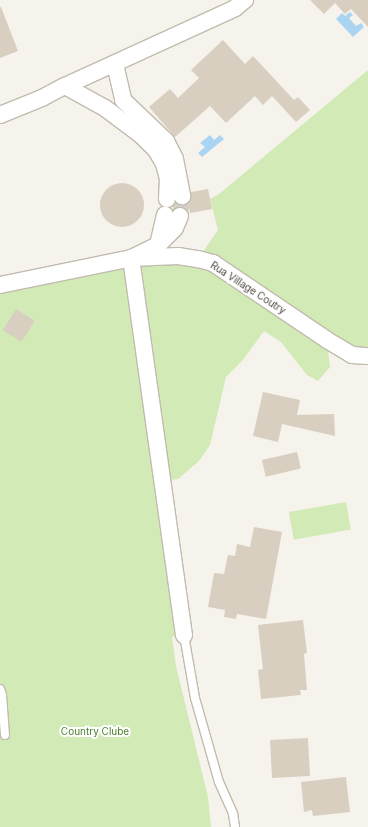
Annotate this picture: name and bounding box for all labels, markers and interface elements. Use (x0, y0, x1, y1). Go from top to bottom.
street label: Rua Village Coutry (208, 259, 288, 317)
park label: Country Clube (61, 726, 129, 738)

